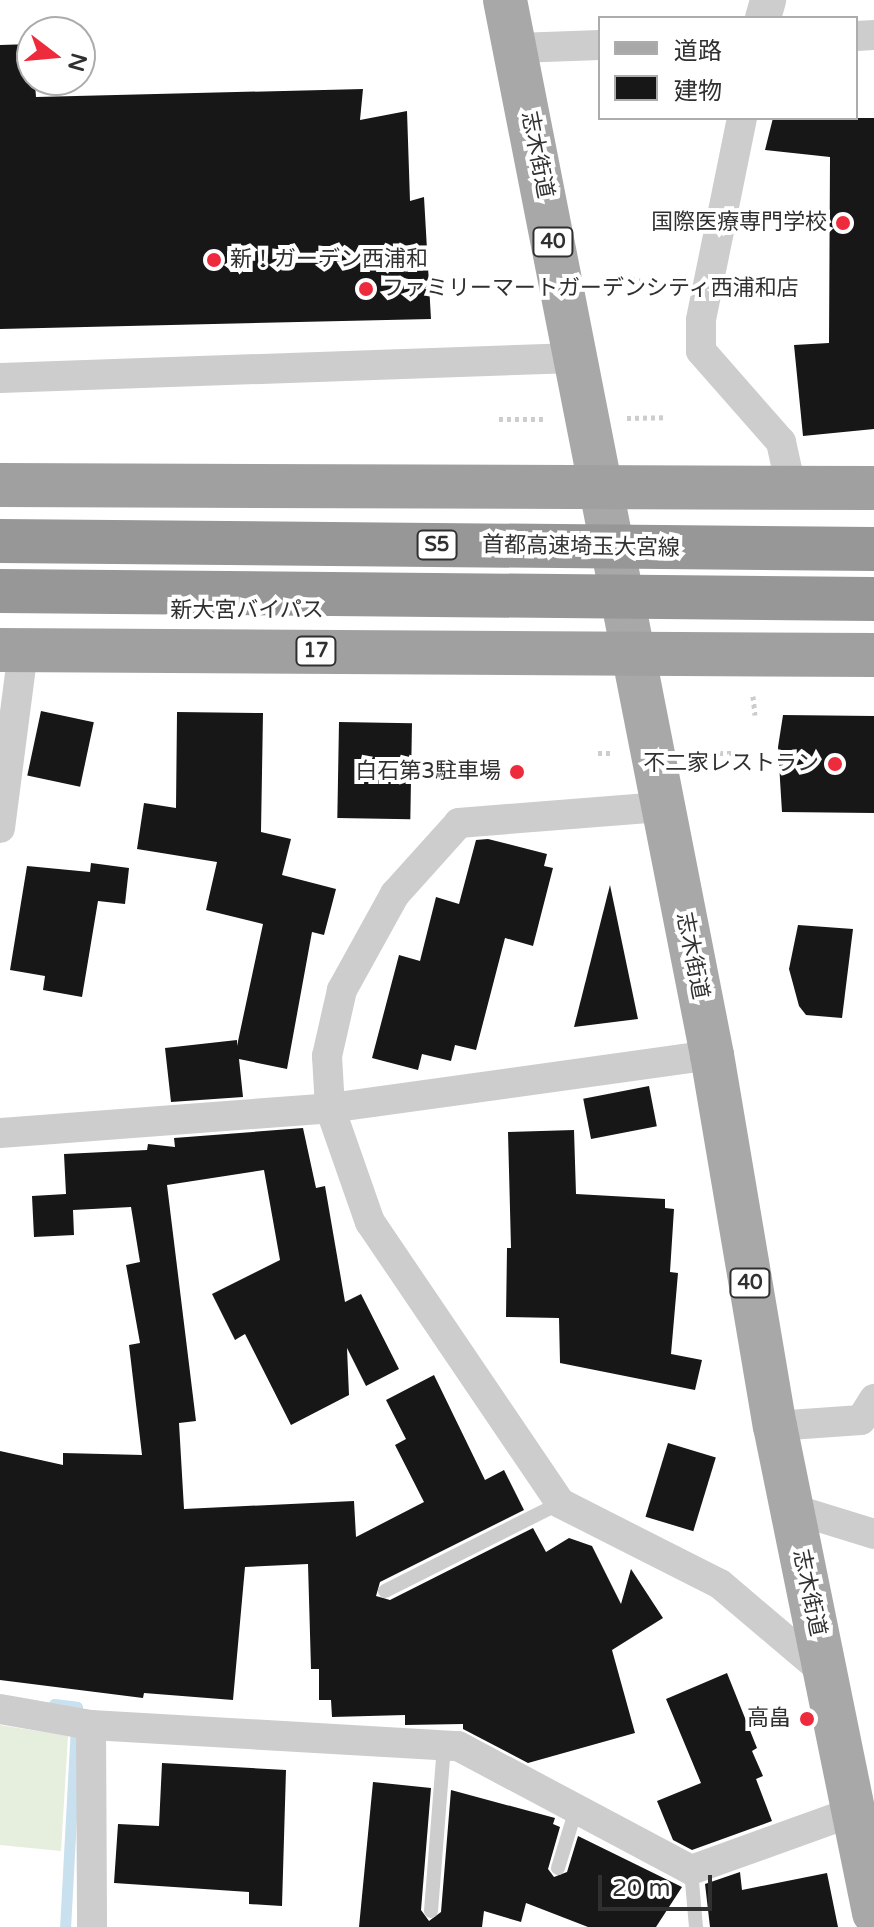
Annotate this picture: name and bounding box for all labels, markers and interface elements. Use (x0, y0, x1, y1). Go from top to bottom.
north arrow (16, 16, 96, 96)
legend (598, 16, 858, 120)
text: 道路 (674, 37, 722, 66)
text: N (62, 50, 92, 74)
text: 建物 (674, 77, 722, 106)
street label: 志木街道 (516, 109, 558, 201)
place label: 国際医療専門学校 (651, 210, 827, 236)
marker: 国際医療専門学校 (834, 214, 852, 232)
road number: 40 (531, 226, 575, 258)
place label: 新！ガーデン西浦和 (230, 247, 428, 273)
marker: 新！ガーデン西浦和 (205, 251, 223, 269)
place label: ファミリーマートガーデンシティ西浦和店 (382, 276, 800, 302)
marker: ファミリーマートガーデンシティ西浦和店 (357, 280, 375, 298)
road number: S5 (415, 529, 459, 561)
street label: 首都高速埼玉大宮線 (482, 532, 680, 562)
street label: 新大宮バイパス (170, 598, 324, 624)
road number: 17 (294, 635, 338, 667)
place label: 不二家レストラン (643, 751, 819, 777)
marker: 不二家レストラン (826, 755, 844, 773)
place label: 白石第3駐車場 (355, 759, 501, 785)
marker: 白石第3駐車場 (508, 763, 526, 781)
street label: 志木街道 (671, 910, 713, 1002)
road number: 40 (728, 1267, 772, 1299)
street label: 志木街道 (787, 1547, 831, 1639)
place label: 高畠 (747, 1706, 791, 1732)
marker: 高畠 (798, 1710, 816, 1728)
scale bar (602, 1859, 716, 1909)
text: 20 m (612, 1874, 670, 1903)

